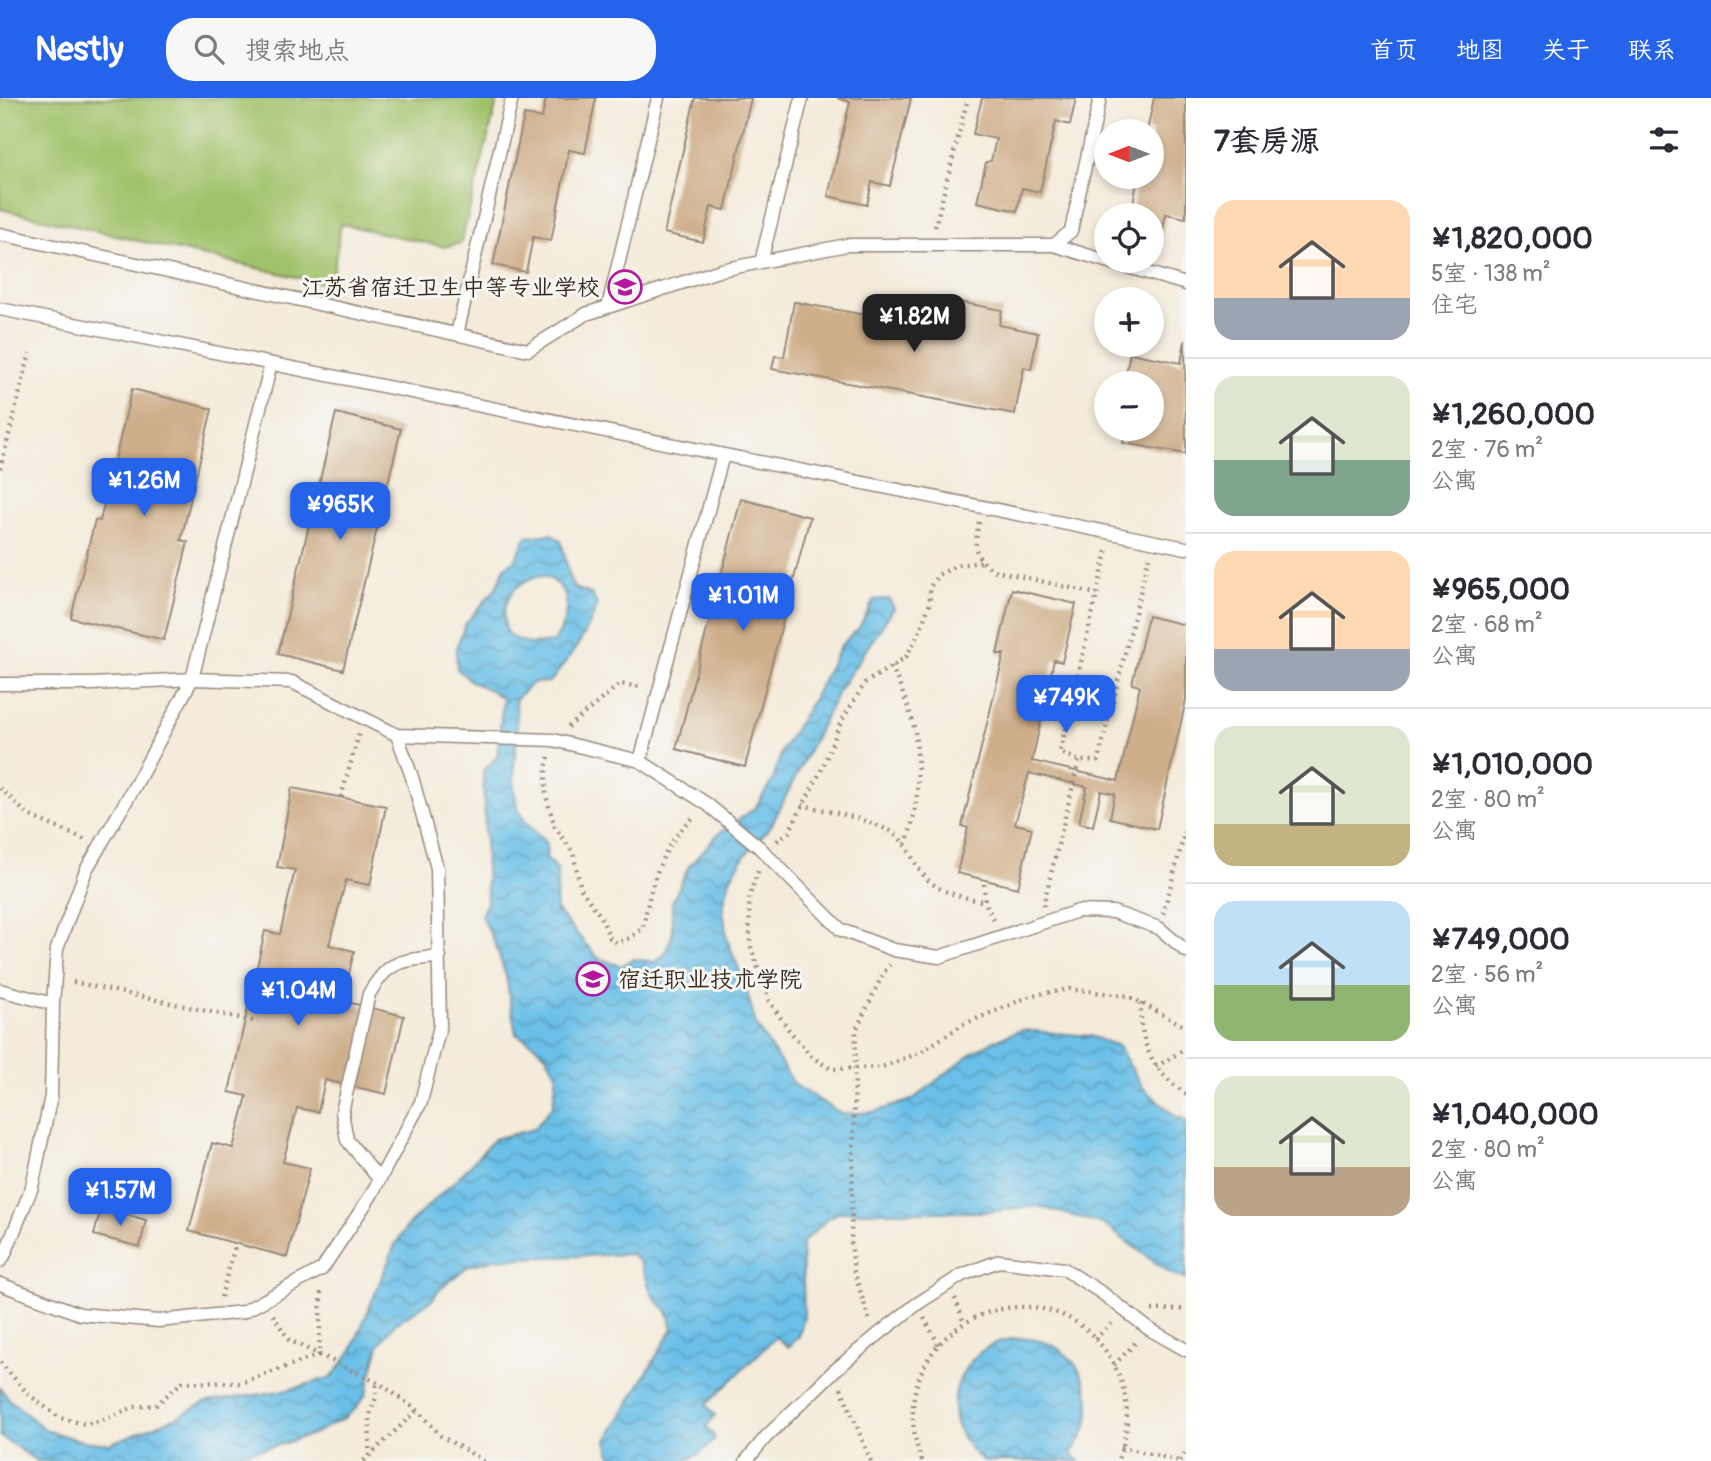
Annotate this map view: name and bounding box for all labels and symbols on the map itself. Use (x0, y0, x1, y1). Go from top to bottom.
north arrow (1094, 119, 1164, 189)
school or university icon: 江苏省宿迁卫生中等专业学校 (606, 268, 644, 306)
place label: 江苏省宿迁卫生中等专业学校 (301, 273, 600, 302)
pin: ¥1.82M (857, 294, 971, 354)
pin: ¥1.26M (87, 458, 201, 518)
pin: ¥965K (291, 482, 389, 542)
pin: ¥1.01M (686, 574, 800, 633)
pin: ¥749K (1017, 676, 1115, 735)
school or university icon: 宿迁职业技术学院 (574, 960, 612, 998)
place label: 宿迁职业技术学院 (618, 965, 802, 994)
pin: ¥1.04M (241, 968, 355, 1028)
pin: ¥1.57M (63, 1168, 177, 1228)

